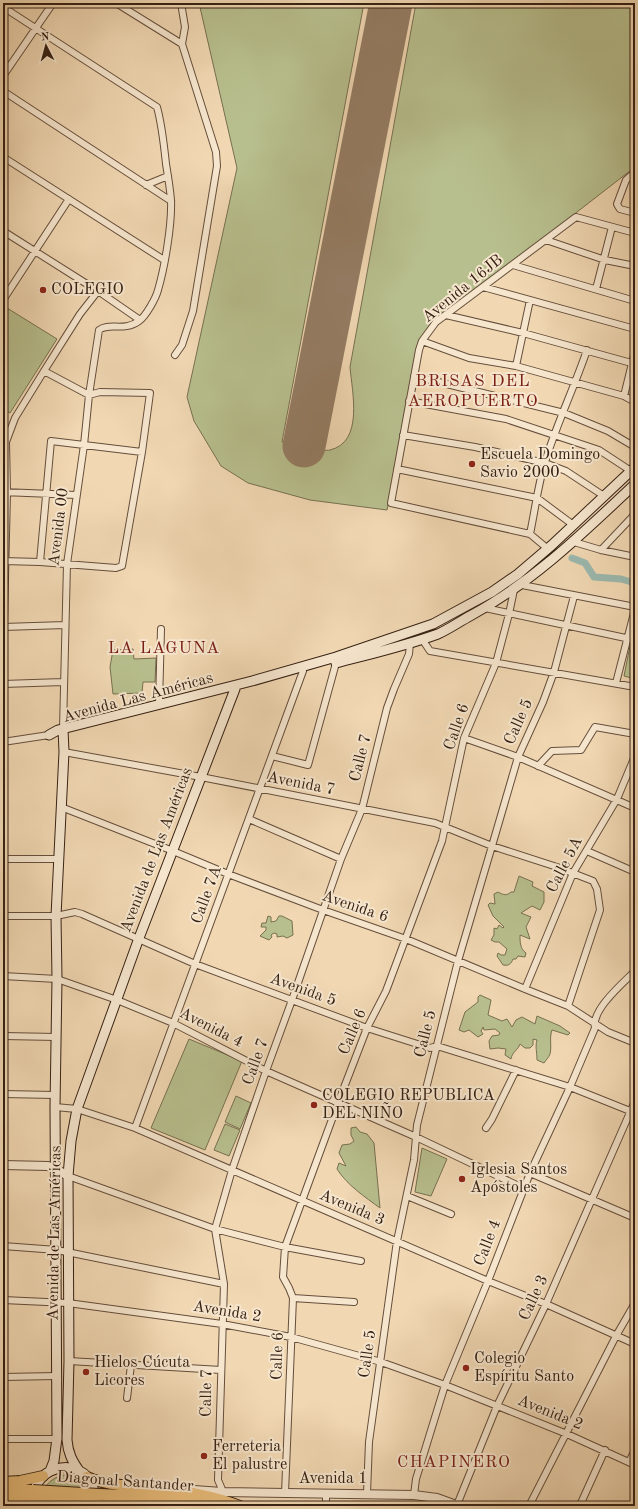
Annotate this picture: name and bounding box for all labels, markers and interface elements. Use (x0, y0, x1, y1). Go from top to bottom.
north arrow (26, 26, 66, 66)
text: N (40, 32, 50, 43)
street label: Avenida 16JB (420, 252, 506, 326)
place label: COLEGIO (51, 282, 124, 298)
marker: COLEGIO (38, 285, 48, 295)
district label: BRISAS DEL AEROPUERTO (407, 373, 539, 410)
place label: Escuela Domingo Savio 2000 (480, 447, 600, 481)
marker: Escuela Domingo Savio 2000 (467, 459, 477, 469)
street label: Avenida 00 (46, 487, 72, 567)
district label: LA LAGUNA (108, 640, 220, 657)
street label: Avenida Las Américas (61, 670, 215, 726)
street label: Calle 5 (502, 697, 536, 747)
street label: Calle 6 (442, 702, 472, 752)
street label: Calle 7 (347, 733, 375, 783)
street label: Avenida de Las Américas (118, 765, 196, 935)
street label: Avenida 7 (265, 770, 337, 798)
street label: Calle 5A (544, 834, 586, 896)
street label: Calle 7A (189, 864, 225, 926)
street label: Avenida 6 (320, 888, 390, 926)
street label: Avenida 5 (268, 971, 338, 1009)
street label: Avenida 4 (177, 1005, 245, 1051)
street label: Calle 6 (336, 1007, 370, 1057)
street label: Calle 5 (412, 1009, 440, 1059)
street label: Calle 7 (240, 1037, 272, 1087)
place label: COLEGIO REPUBLICA DEL NIÑO (322, 1088, 495, 1122)
marker: COLEGIO REPUBLICA DEL NIÑO (309, 1100, 319, 1110)
street label: Avenida de Las Américas (45, 1145, 65, 1321)
place label: Iglesia Santos Apóstoles (470, 1162, 567, 1196)
marker: Iglesia Santos Apóstoles (457, 1174, 467, 1184)
street label: Avenida 3 (317, 1187, 387, 1229)
street label: Calle 4 (472, 1218, 504, 1268)
street label: Calle 3 (517, 1273, 551, 1323)
street label: Avenida 2 (192, 1299, 262, 1325)
street label: Calle 5 (357, 1329, 379, 1379)
street label: Calle 6 (269, 1332, 287, 1380)
place label: Colegio Espíritu Santo (474, 1351, 574, 1385)
place label: Hielos Cúcuta Licores (94, 1355, 190, 1389)
marker: Colegio Espíritu Santo (461, 1363, 471, 1373)
marker: Hielos Cúcuta Licores (81, 1367, 91, 1377)
street label: Calle 7 (199, 1369, 215, 1417)
street label: Avenida 2 (515, 1393, 585, 1433)
place label: Ferreteria El palustre (212, 1439, 287, 1473)
marker: Ferreteria El palustre (199, 1451, 209, 1461)
district label: CHAPINERO (397, 1454, 511, 1471)
street label: Diagonal Santander (56, 1469, 195, 1495)
street label: Avenida 1 (298, 1471, 368, 1487)

